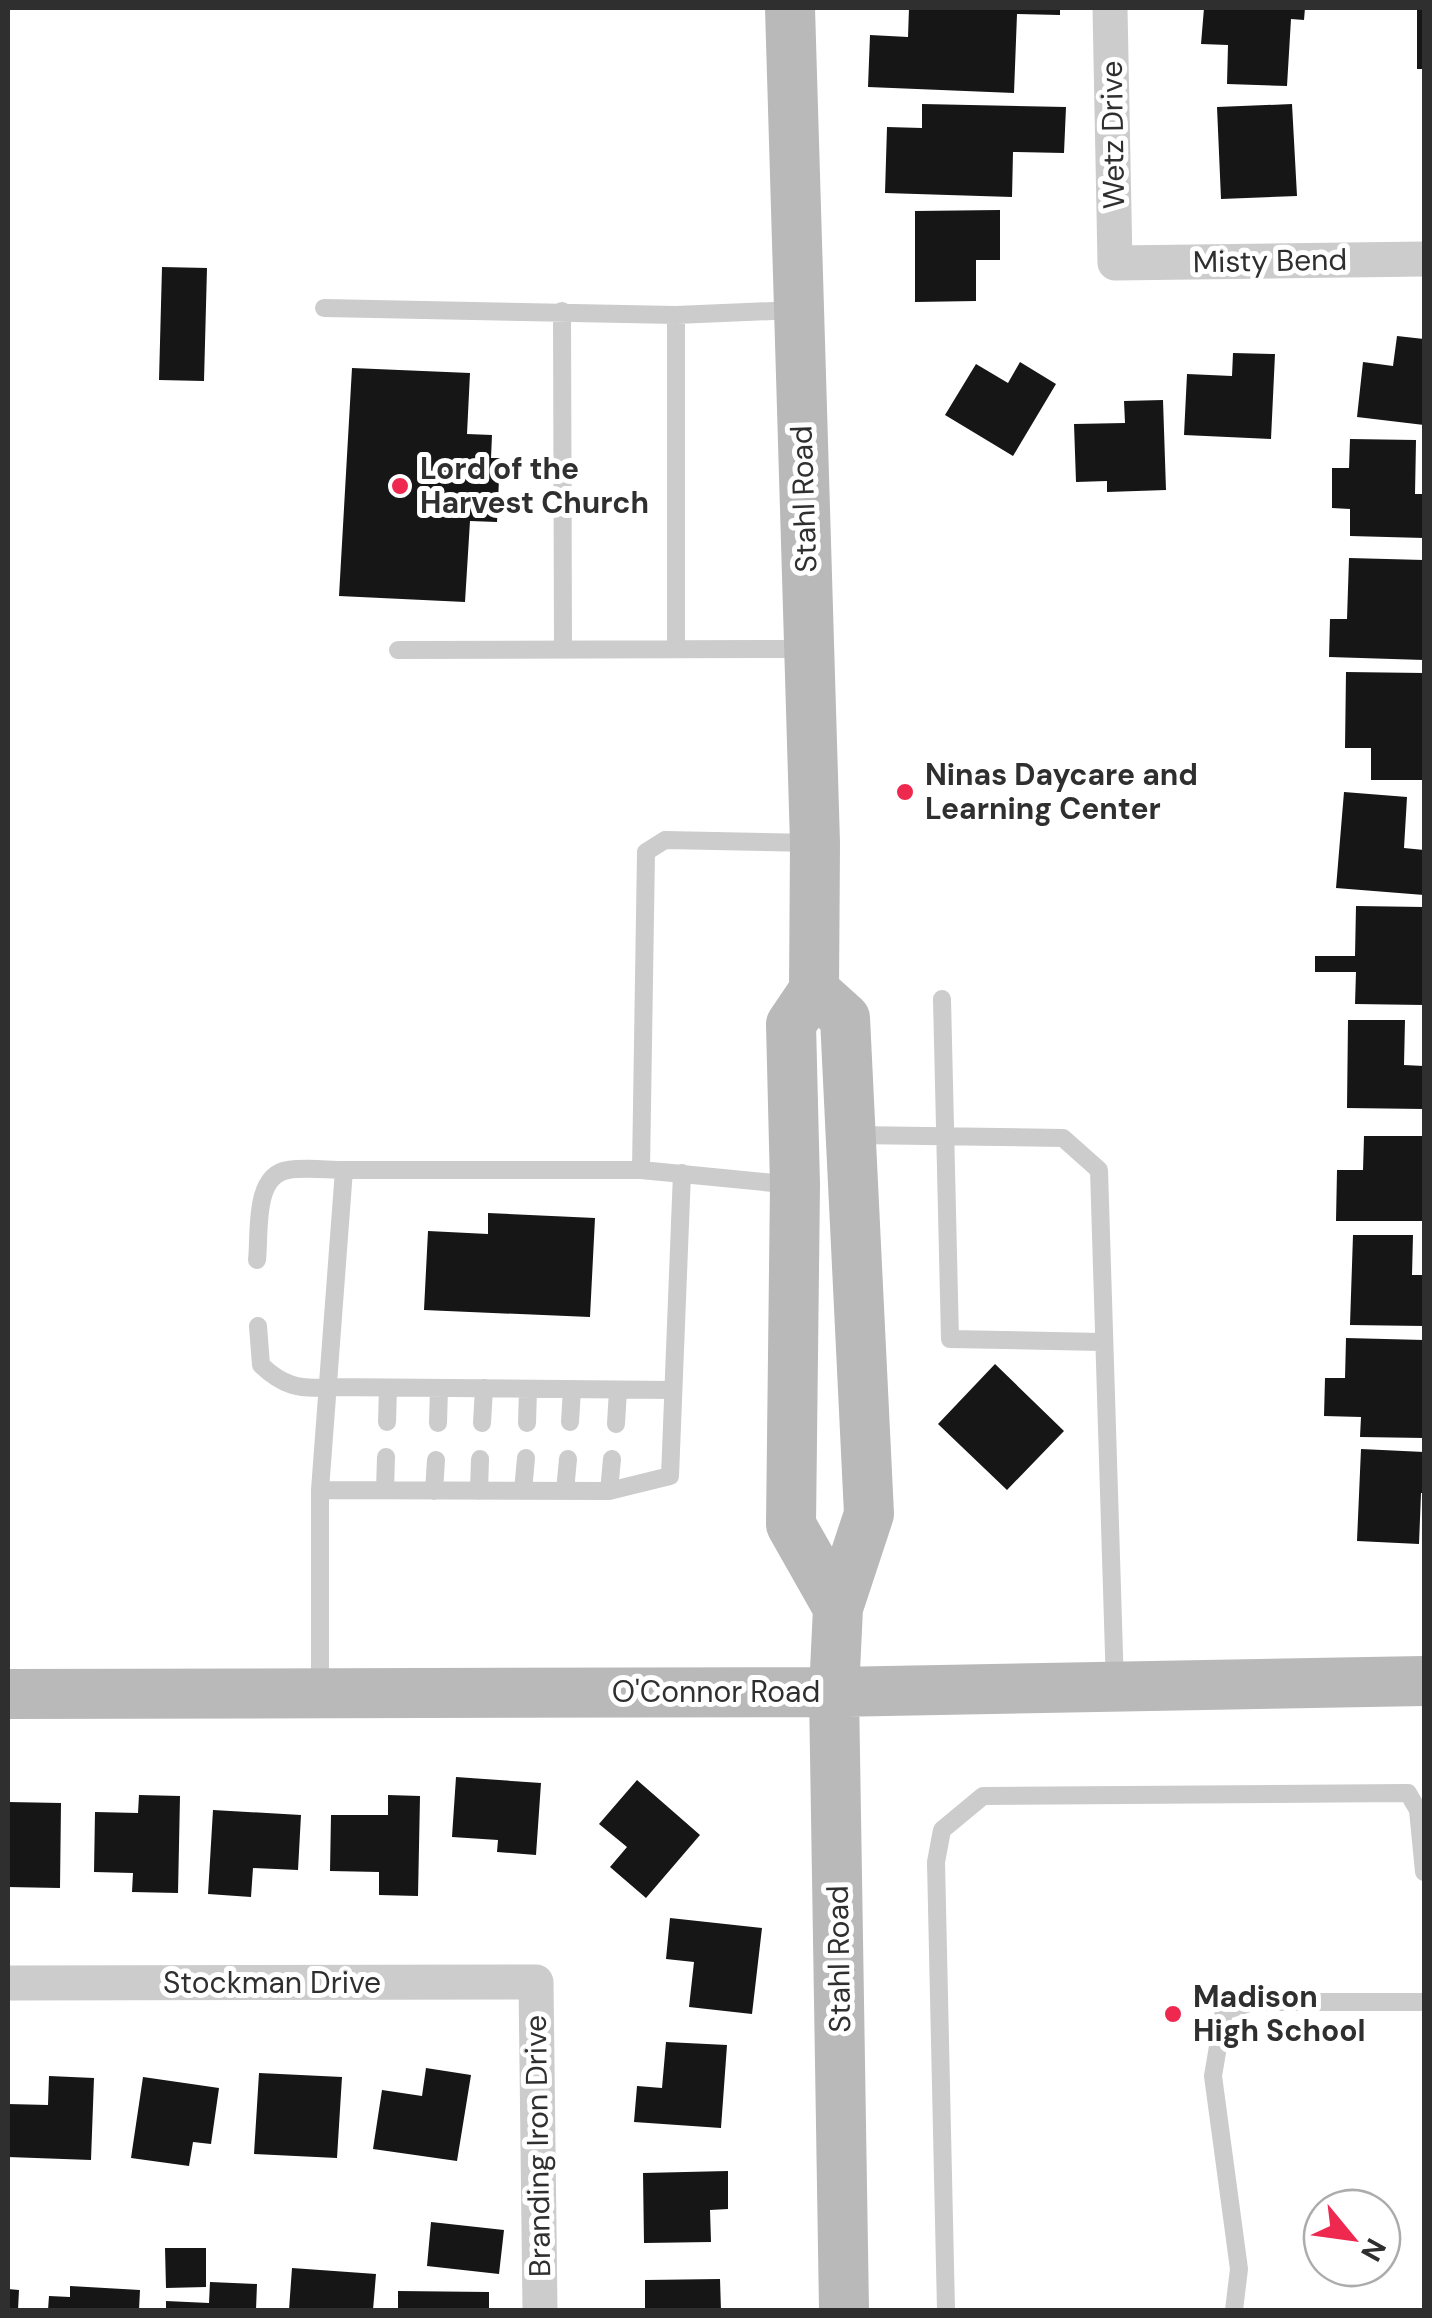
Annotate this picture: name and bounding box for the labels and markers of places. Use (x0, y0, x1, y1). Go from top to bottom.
place label: Lord of the Harvest Church (420, 449, 649, 522)
marker: Lord of the Harvest Church (389, 475, 411, 497)
place label: Ninas Daycare and Learning Center (925, 755, 1198, 828)
marker: Ninas Daycare and Learning Center (894, 781, 916, 803)
place label: Madison High School (1193, 1977, 1366, 2050)
marker: Madison High School (1162, 2003, 1184, 2025)

